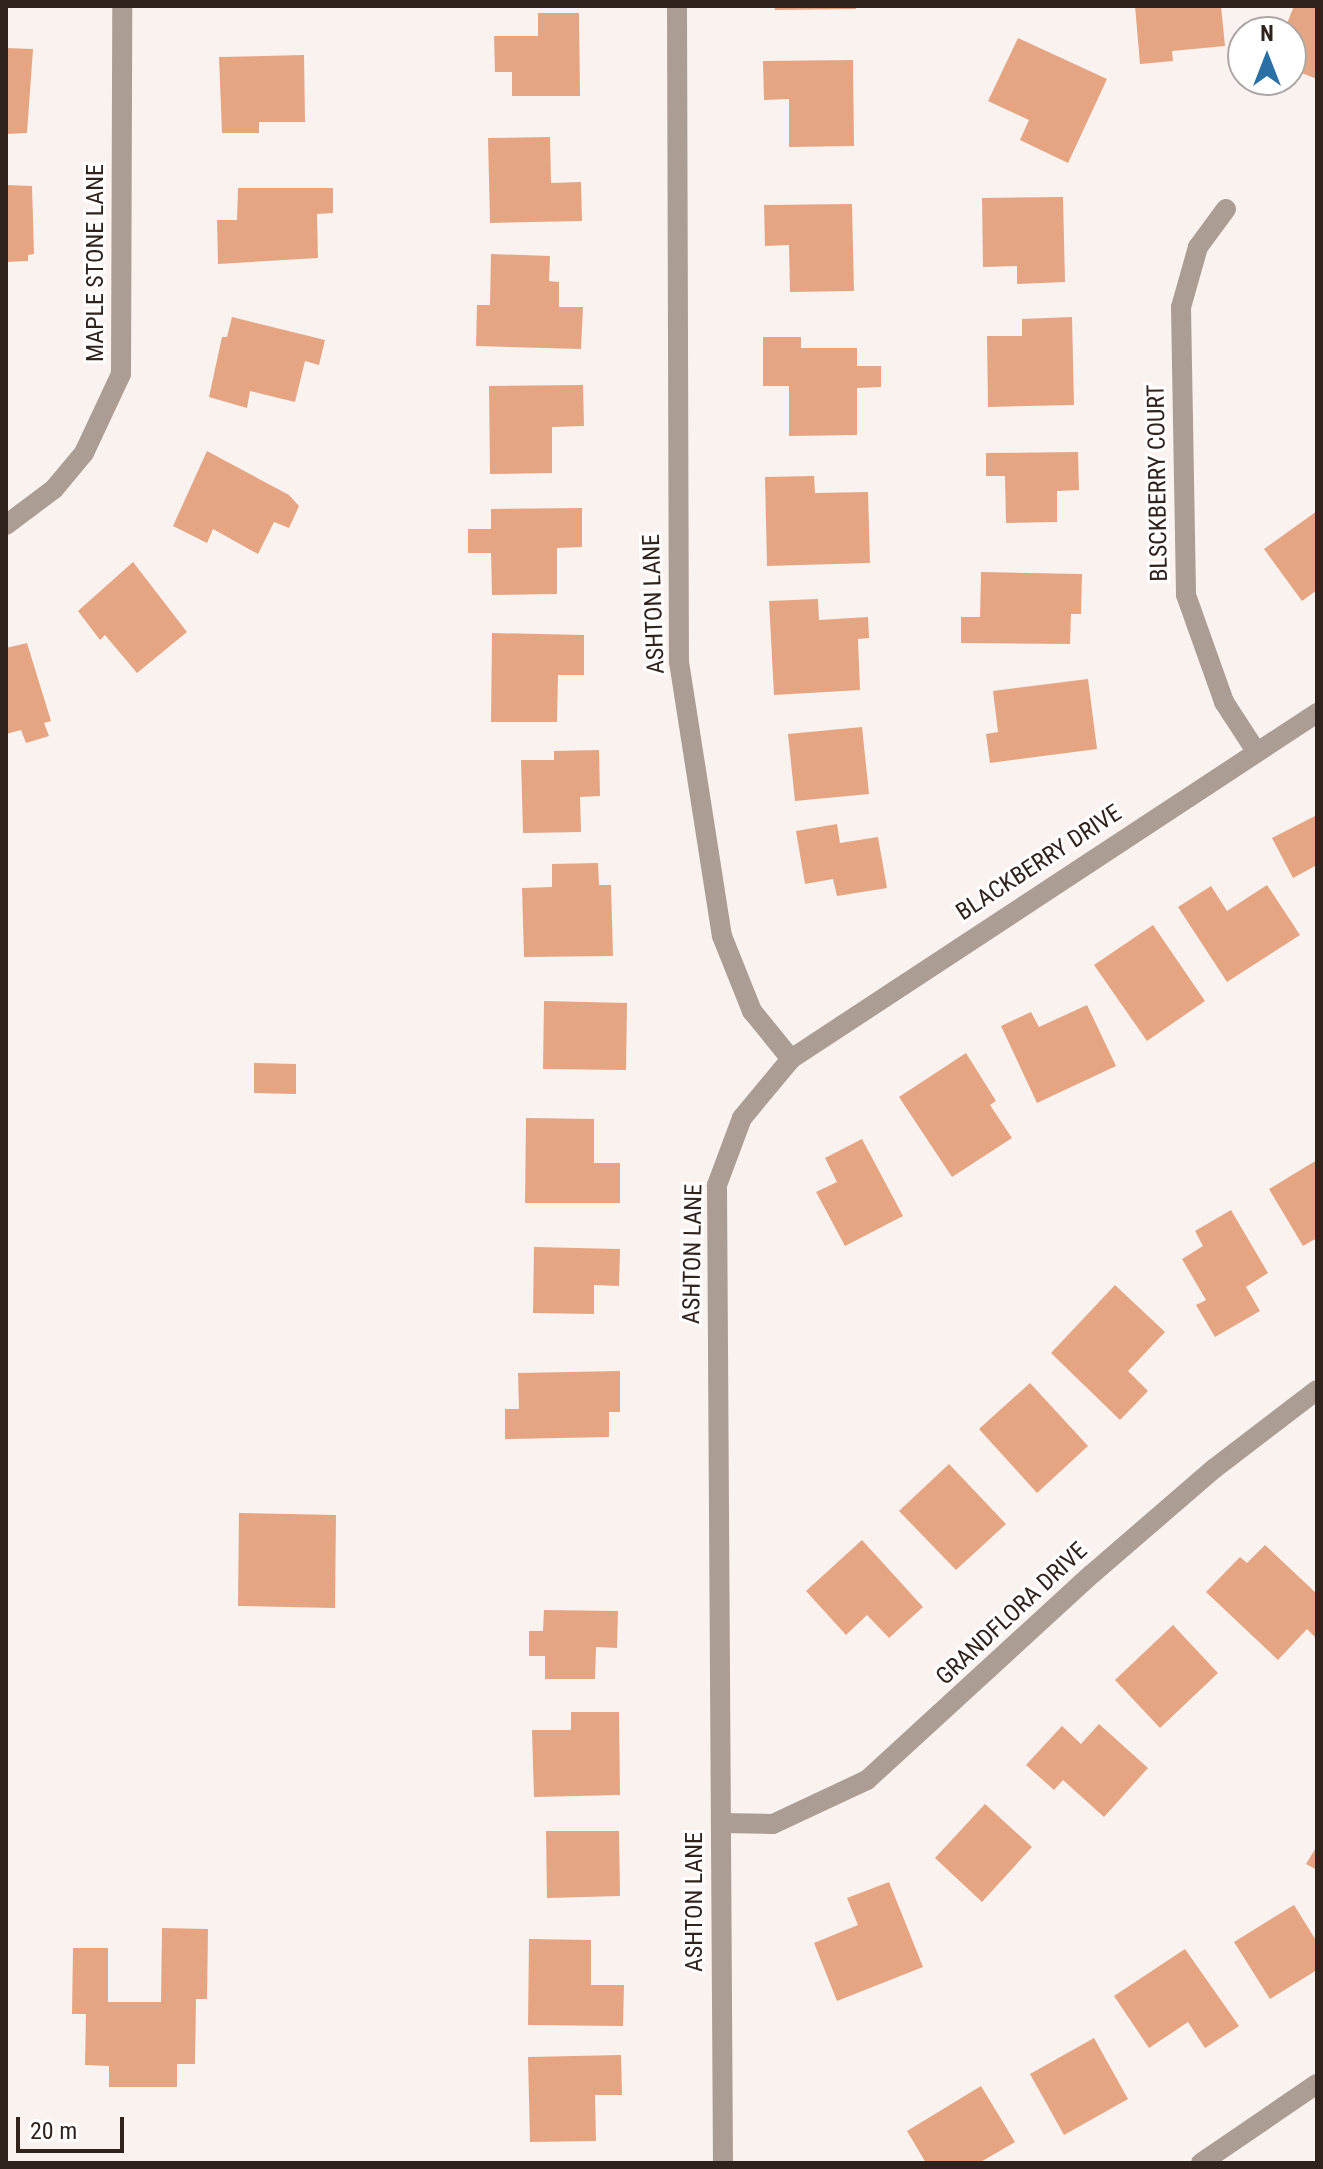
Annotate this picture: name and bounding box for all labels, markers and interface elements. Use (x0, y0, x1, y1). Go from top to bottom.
north arrow (1227, 16, 1307, 96)
text: N (1260, 21, 1274, 46)
street label: MAPLE STONE LANE (82, 164, 110, 362)
street label: BLSCKBERRY COURT (1142, 384, 1174, 582)
street label: ASHTON LANE (637, 534, 671, 674)
street label: BLACKBERRY DRIVE (951, 799, 1127, 927)
street label: ASHTON LANE (677, 1184, 709, 1324)
street label: GRANDFLORA DRIVE (931, 1537, 1093, 1691)
street label: ASHTON LANE (681, 1832, 709, 1972)
scale bar (20, 2101, 128, 2151)
text: 20 m (30, 2117, 77, 2145)

